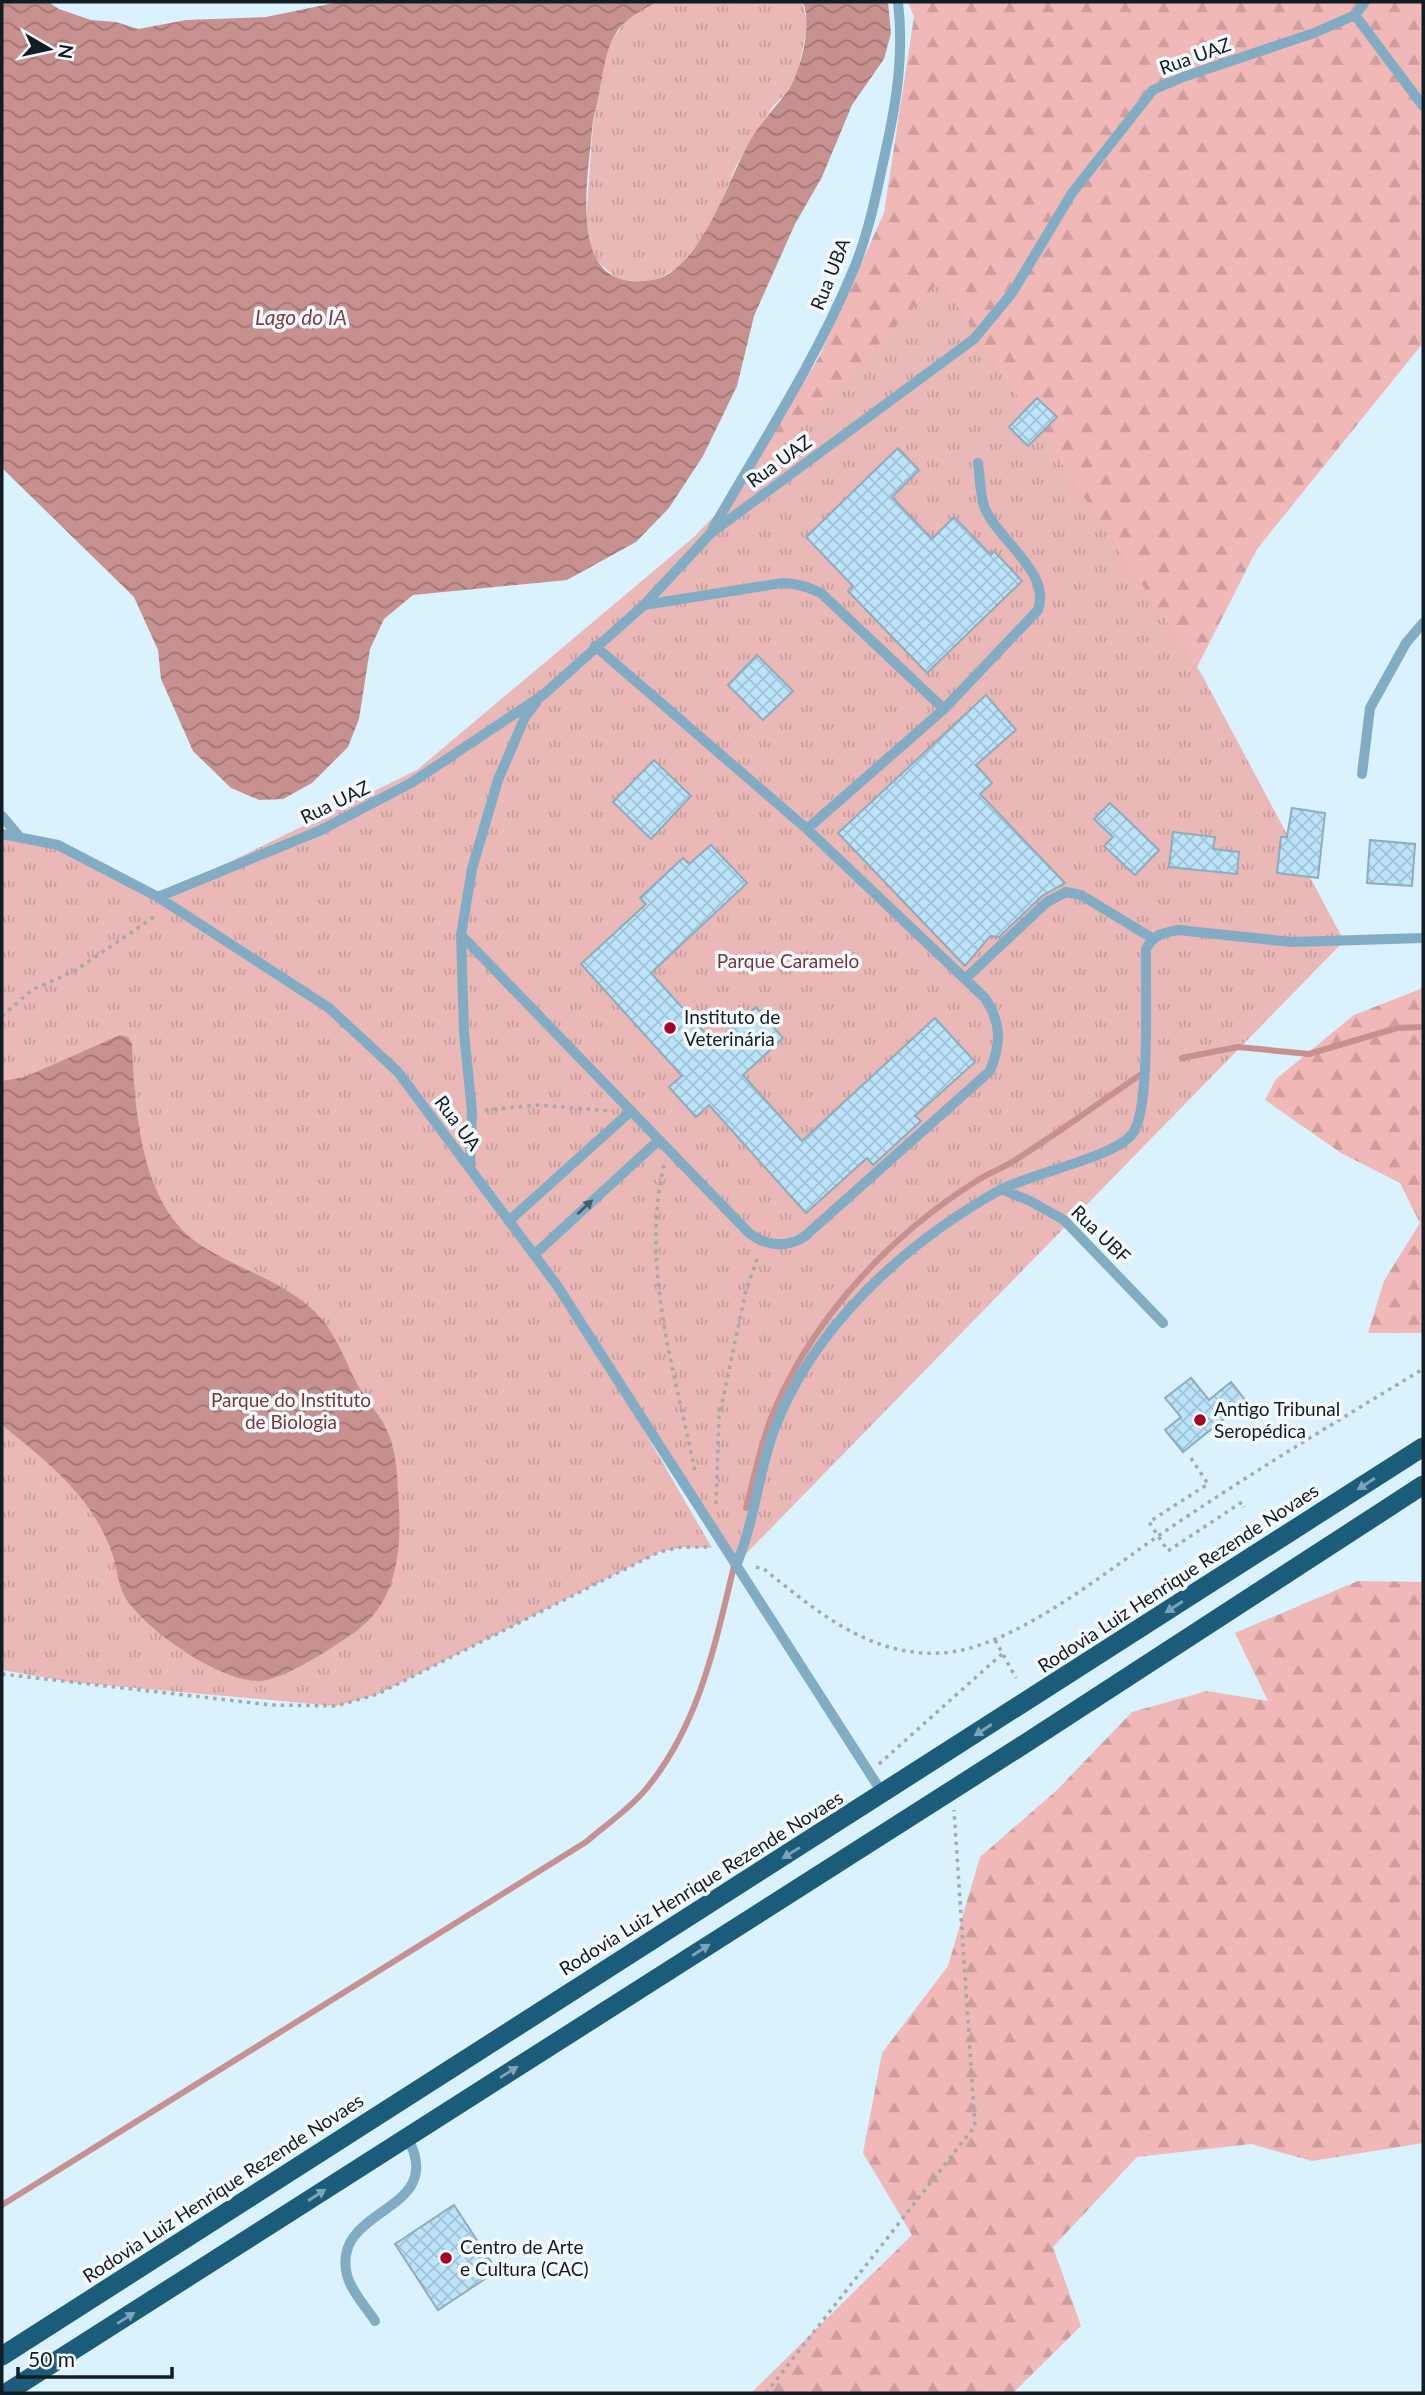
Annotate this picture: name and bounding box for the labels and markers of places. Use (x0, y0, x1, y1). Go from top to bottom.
place label: Instituto de Veterinária (684, 1005, 780, 1050)
marker: Instituto de Veterinária (662, 1020, 678, 1036)
place label: Antigo Tribunal Seropédica (1214, 1397, 1340, 1442)
marker: Antigo Tribunal Seropédica (1192, 1412, 1208, 1428)
place label: Centro de Arte e Cultura (CAC) (460, 2235, 589, 2280)
marker: Centro de Arte e Cultura (CAC) (438, 2250, 454, 2266)

